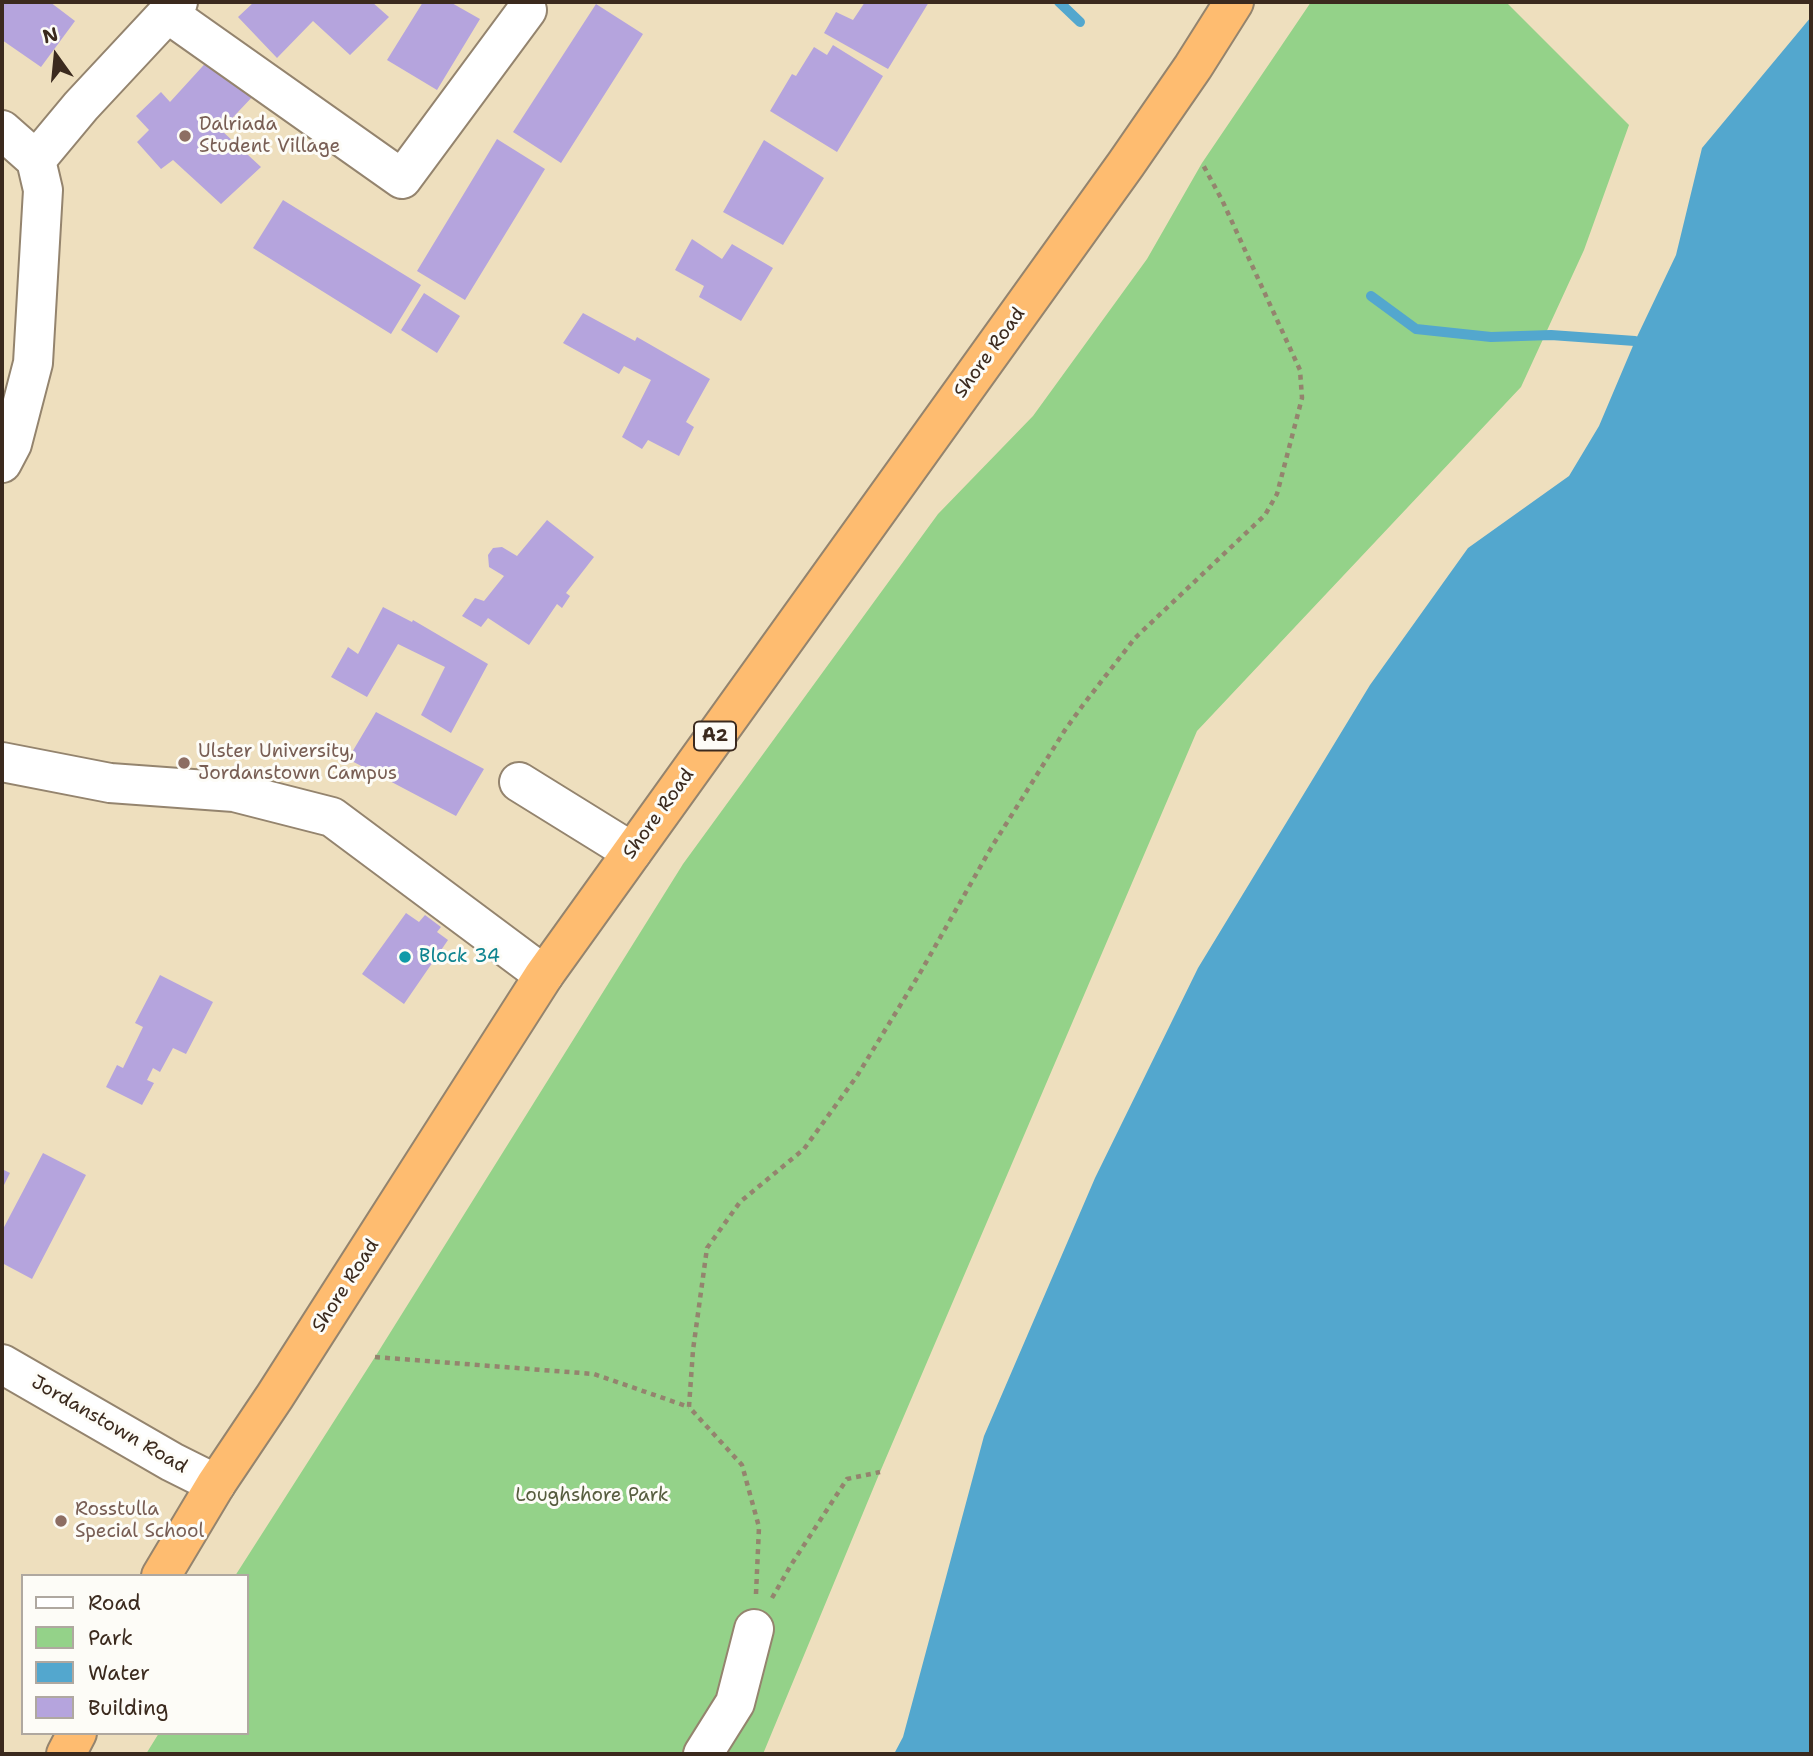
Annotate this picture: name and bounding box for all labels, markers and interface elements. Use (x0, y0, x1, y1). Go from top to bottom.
north arrow (21, 21, 91, 91)
text: N (40, 21, 61, 49)
place label: Dalriada Student Village (199, 114, 340, 158)
marker: Dalriada Student Village (177, 128, 193, 144)
street label: Shore Road (950, 303, 1030, 403)
road number: A2 (694, 722, 736, 750)
place label: Ulster University, Jordanstown Campus (198, 741, 397, 785)
marker: Ulster University, Jordanstown Campus (176, 755, 192, 771)
street label: Shore Road (619, 764, 699, 864)
place label: Block 34 (419, 946, 500, 968)
marker: Block 34 (397, 949, 413, 965)
street label: Shore Road (308, 1235, 384, 1337)
street label: Jordanstown Road (27, 1371, 191, 1479)
park label: Loughshore Park (515, 1485, 669, 1507)
place label: Rosstulla Special School (75, 1499, 204, 1543)
marker: Rosstulla Special School (53, 1513, 69, 1529)
legend (21, 1574, 248, 1735)
text: Road (88, 1589, 141, 1617)
text: Park (88, 1624, 133, 1652)
text: Water (88, 1659, 150, 1687)
text: Building (88, 1694, 168, 1722)

